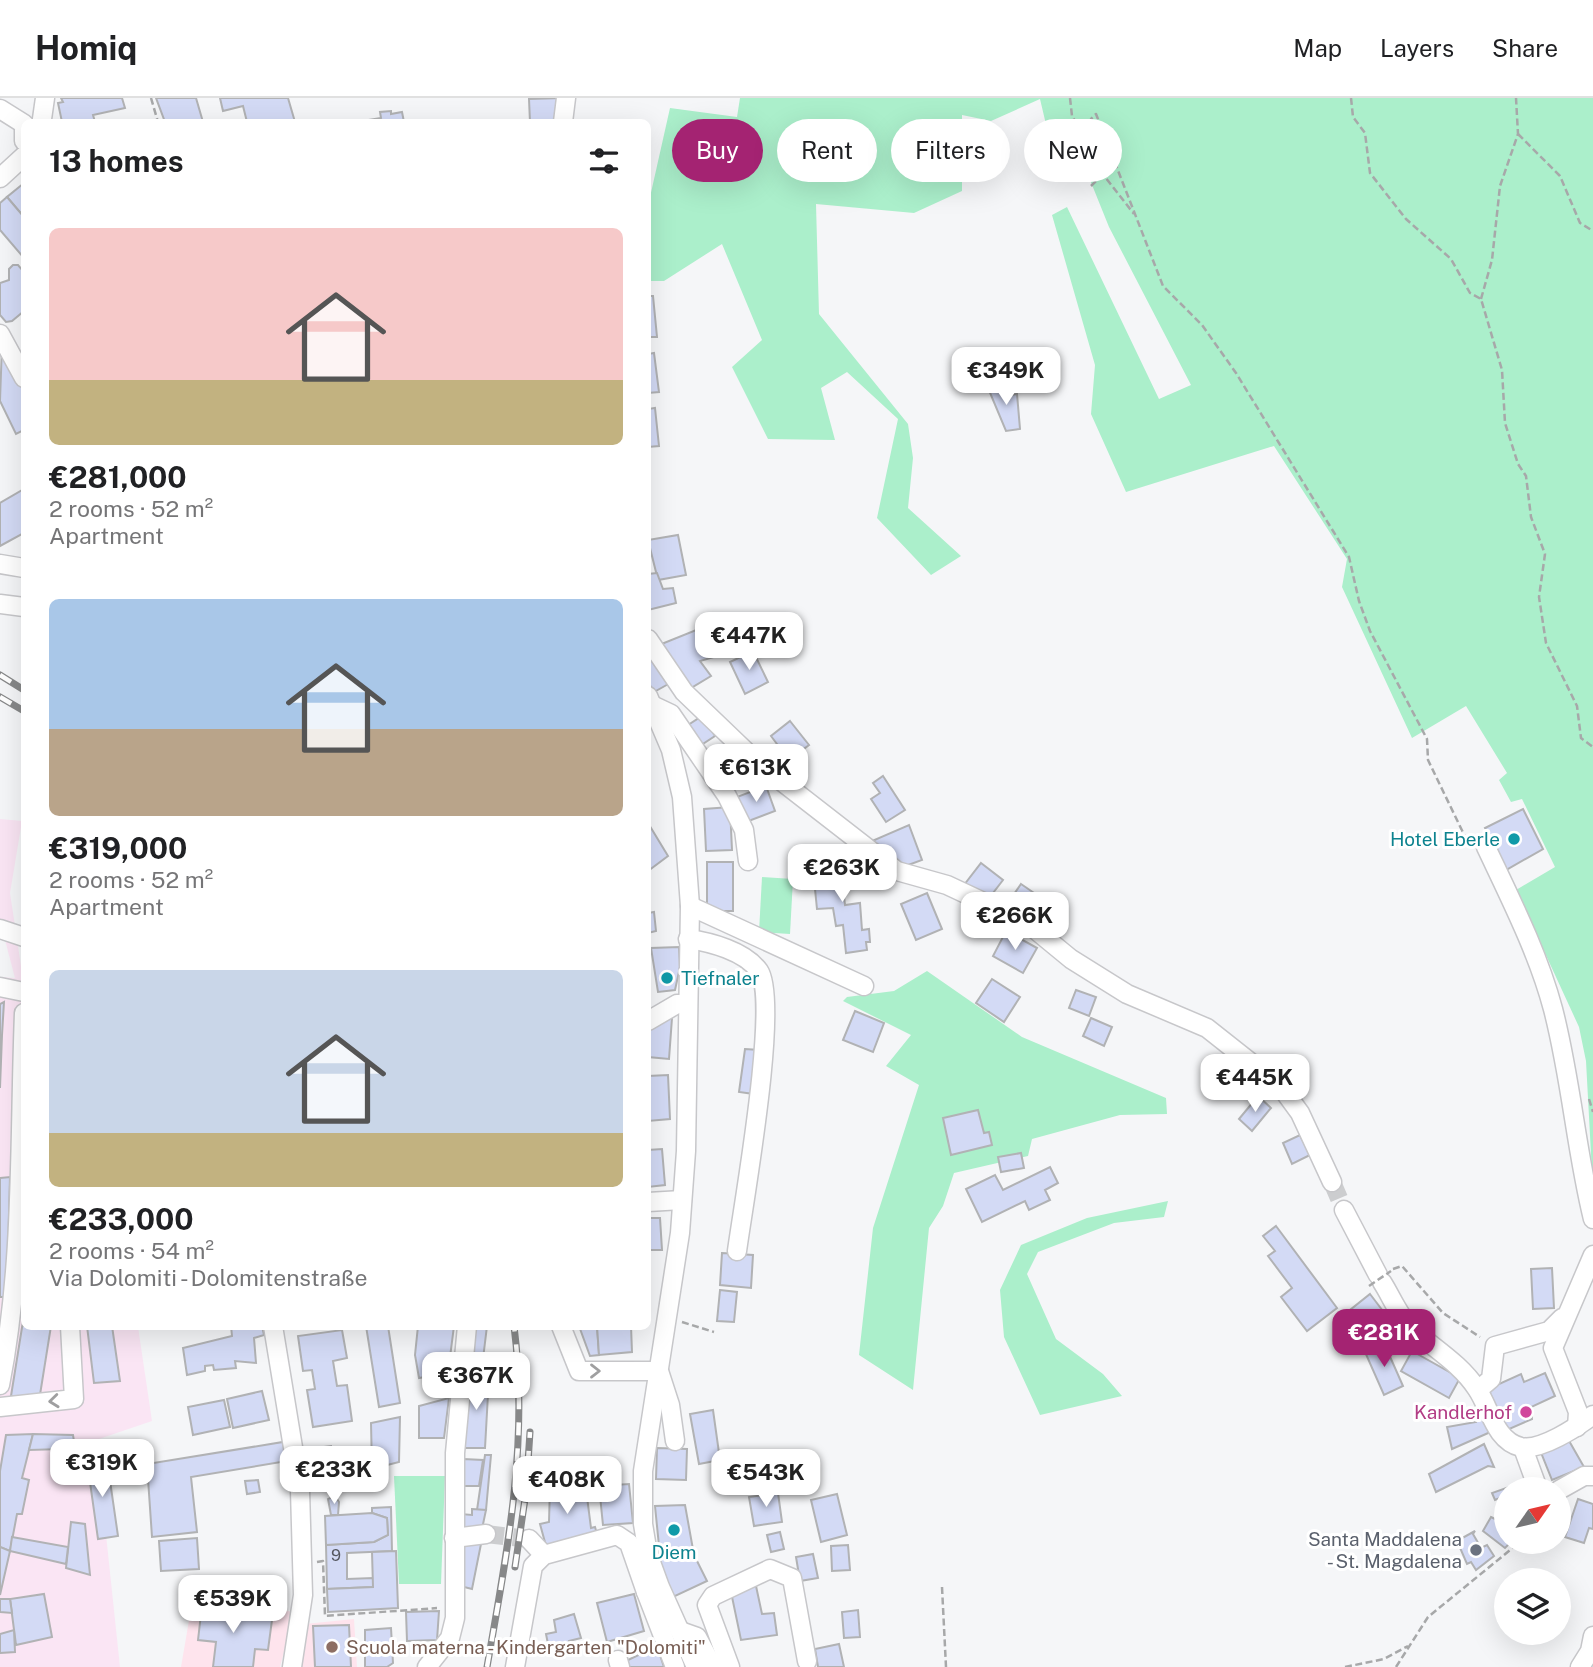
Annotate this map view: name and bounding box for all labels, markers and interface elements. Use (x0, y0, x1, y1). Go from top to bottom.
text: Homiq (35, 29, 137, 67)
text: Map (1293, 34, 1342, 62)
text: Layers (1380, 34, 1454, 62)
text: Share (1492, 34, 1558, 62)
chip: Buy (672, 119, 763, 182)
chip: Rent (777, 119, 877, 182)
chip: Filters (891, 119, 1010, 182)
chip: New (1024, 119, 1122, 182)
icon: filters (585, 142, 623, 180)
text: 13 homes (49, 143, 184, 179)
icon: home (273, 274, 399, 400)
pin: €349K (957, 348, 1055, 407)
text: €349K (968, 356, 1044, 383)
text: €281,000 (49, 459, 187, 495)
text: 2 rooms · 52 m² (49, 495, 213, 522)
text: Apartment (49, 522, 164, 549)
pin: €447K (700, 612, 798, 672)
text: €447K (711, 621, 787, 648)
icon: home (273, 645, 399, 771)
pin: €613K (707, 744, 805, 804)
text: €613K (720, 753, 792, 780)
place label: Hotel Eberle (1390, 828, 1500, 850)
text: €319,000 (49, 830, 187, 866)
marker: Hotel Eberle (1506, 831, 1522, 847)
pin: €263K (793, 844, 891, 904)
text: €263K (804, 853, 880, 880)
text: 2 rooms · 52 m² (49, 866, 213, 893)
pin: €266K (966, 892, 1064, 952)
text: Apartment (49, 893, 164, 920)
text: €266K (977, 901, 1053, 928)
place label: Tiefnaler (681, 967, 760, 989)
marker: Tiefnaler (659, 970, 675, 986)
icon: home (273, 1016, 399, 1142)
pin: €445K (1206, 1054, 1304, 1114)
text: €445K (1217, 1063, 1293, 1090)
text: €233,000 (49, 1201, 194, 1237)
text: 2 rooms · 54 m² (49, 1237, 214, 1264)
text: Via Dolomiti - Dolomitenstraße (49, 1264, 368, 1291)
pin: €281K (1335, 1310, 1433, 1369)
text: €281K (1348, 1318, 1420, 1345)
pin: €367K (427, 1352, 525, 1412)
text: €367K (438, 1361, 514, 1388)
one-way arrow (590, 1363, 601, 1379)
one-way arrow (48, 1393, 59, 1408)
place label: Kandlerhof (1414, 1401, 1512, 1423)
marker: Kandlerhof (1518, 1404, 1534, 1420)
pin: €319K (53, 1440, 151, 1499)
pin: €233K (285, 1446, 383, 1506)
text: €319K (66, 1448, 138, 1475)
pin: €543K (717, 1450, 815, 1509)
text: €233K (296, 1455, 372, 1482)
pin: €408K (518, 1456, 616, 1516)
text: €543K (727, 1458, 805, 1485)
text: €408K (529, 1465, 605, 1492)
north arrow (1494, 1477, 1572, 1554)
map controls (1494, 1477, 1571, 1645)
marker: Diem (666, 1522, 682, 1538)
place label: Santa Maddalena - St. Magdalena (1308, 1528, 1462, 1572)
place label: Diem (651, 1541, 697, 1563)
marker: Santa Maddalena - St. Magdalena (1468, 1542, 1484, 1558)
house number: 9 (331, 1546, 341, 1565)
button: layers (1494, 1568, 1571, 1645)
pin: €539K (184, 1576, 282, 1635)
text: €539K (194, 1584, 272, 1611)
place label: Scuola materna - Kindergarten "Dolomiti" (346, 1636, 706, 1658)
marker: Scuola materna - Kindergarten "Dolomiti" (324, 1639, 340, 1655)

